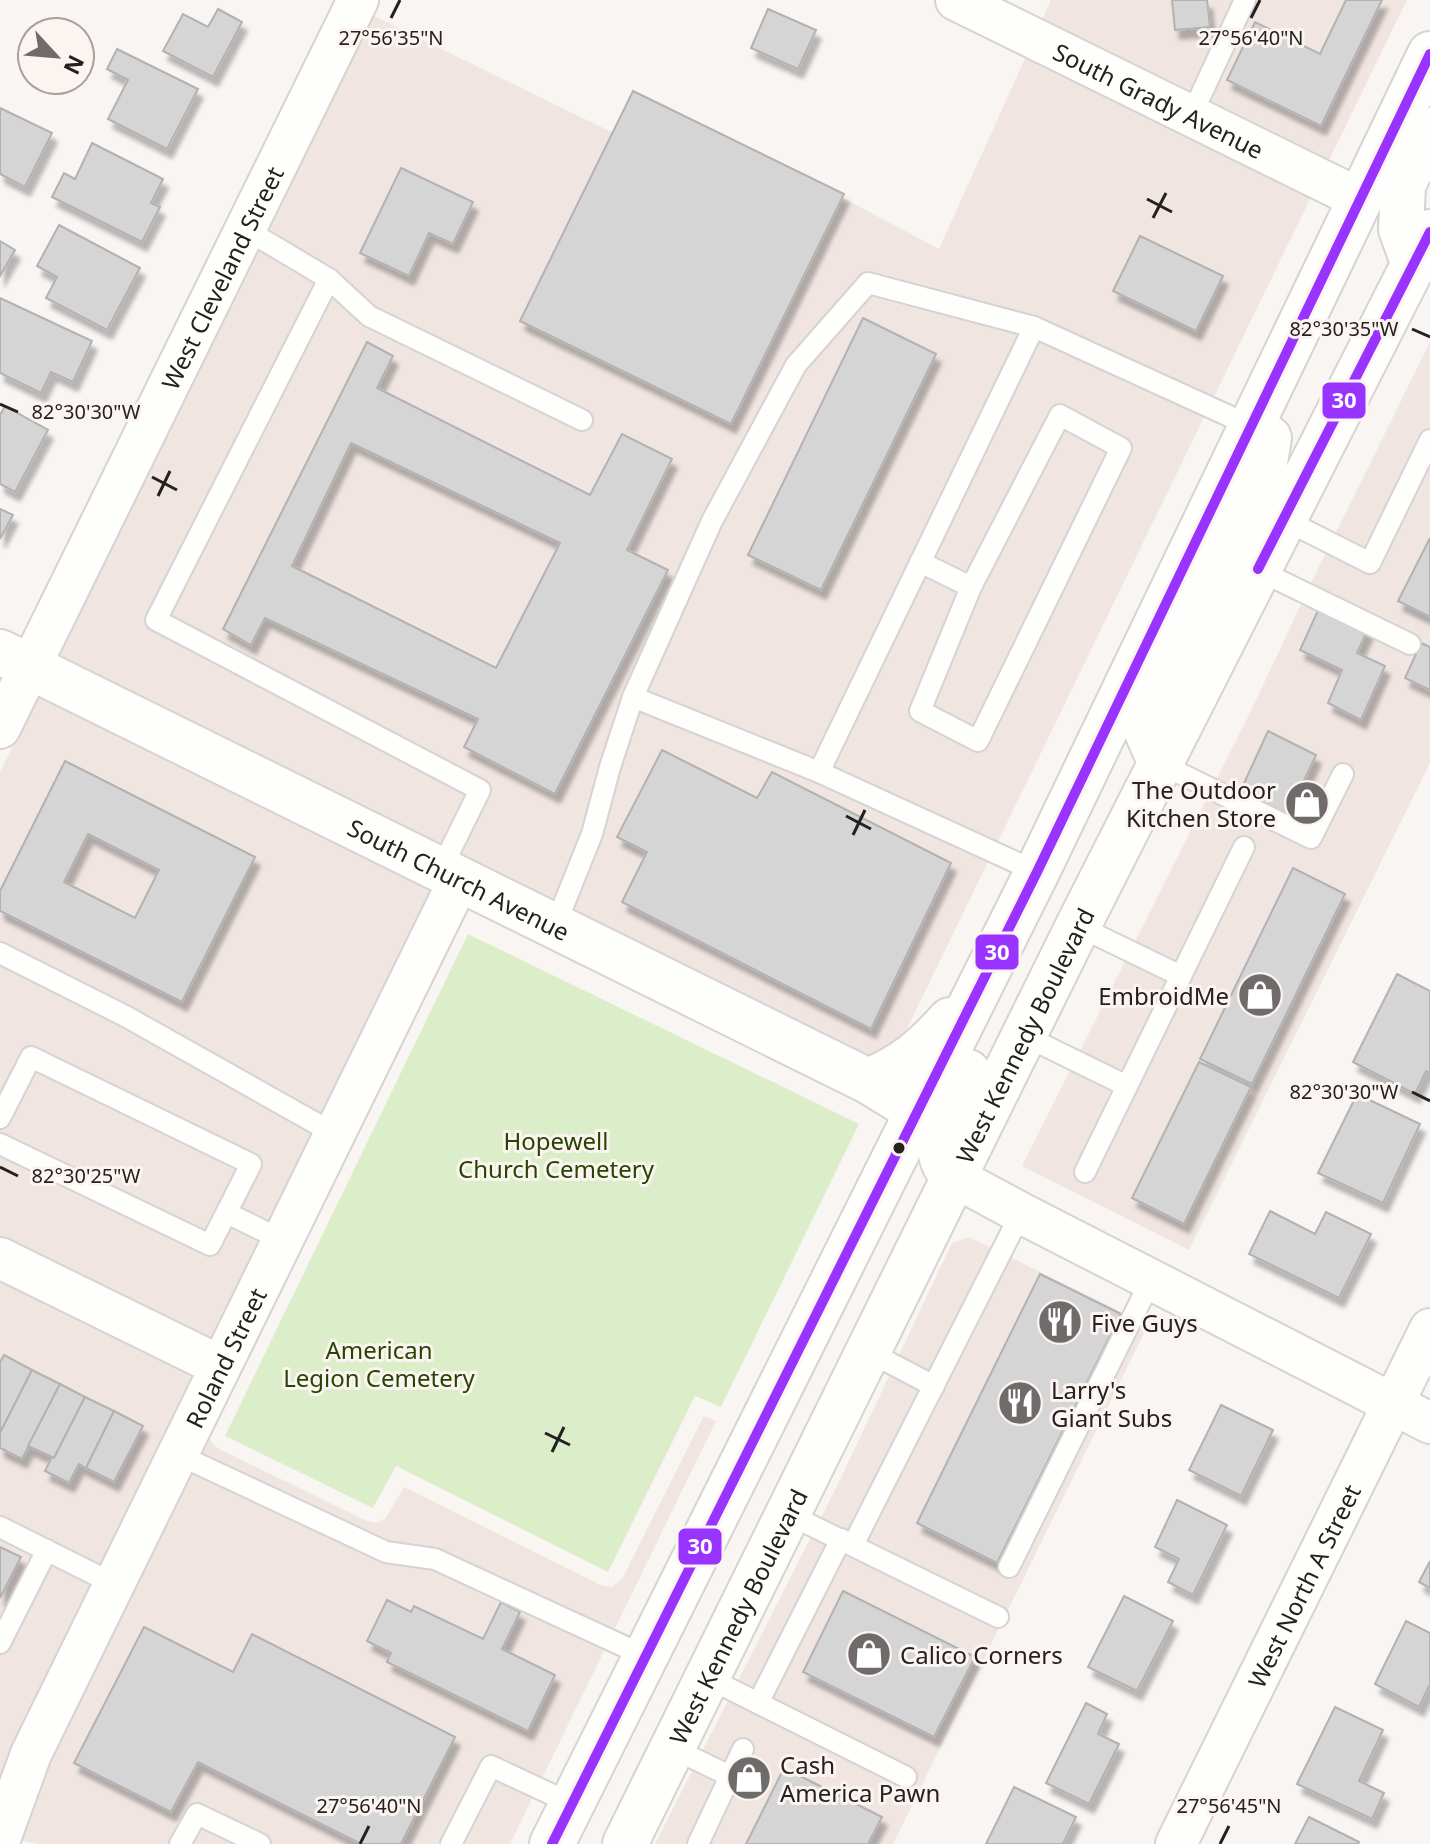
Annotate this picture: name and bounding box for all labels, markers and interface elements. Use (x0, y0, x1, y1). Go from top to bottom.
north arrow (16, 16, 96, 96)
text: 27°56'35"N (338, 24, 444, 51)
text: 27°56'40"N (1198, 24, 1304, 51)
street label: South Grady Avenue (1048, 34, 1269, 166)
text: N (57, 51, 92, 80)
street label: West Cleveland Street (153, 160, 290, 395)
text: 82°30'35"W (1290, 315, 1399, 342)
line badge: 30 (1321, 381, 1367, 420)
text: 30 (1331, 384, 1357, 414)
text: 82°30'30"W (32, 398, 141, 425)
place label: The Outdoor Kitchen Store (1126, 773, 1276, 834)
shop icon: The Outdoor Kitchen Store (1283, 779, 1331, 827)
street label: South Church Avenue (343, 810, 575, 948)
street label: West Kennedy Boulevard (947, 902, 1101, 1168)
line badge: 30 (974, 933, 1020, 971)
text: 30 (984, 936, 1010, 966)
shop icon: EmbroidMe (1236, 971, 1284, 1019)
place label: EmbroidMe (1098, 979, 1229, 1012)
text: 82°30'30"W (1290, 1078, 1399, 1105)
park label: Hopewell Church Cemetery (458, 1124, 655, 1185)
unlabelled marker (891, 1140, 907, 1156)
text: 82°30'25"W (32, 1162, 141, 1189)
street label: Roland Street (177, 1282, 274, 1433)
restaurant icon: Five Guys (1036, 1298, 1084, 1346)
place label: Five Guys (1091, 1306, 1198, 1339)
park label: American Legion Cemetery (283, 1333, 476, 1394)
place label: Larry's Giant Subs (1051, 1373, 1172, 1434)
restaurant icon: Larry's Giant Subs (996, 1379, 1044, 1427)
street label: West North A Street (1239, 1478, 1368, 1693)
street label: West Kennedy Boulevard (660, 1483, 814, 1749)
line badge: 30 (677, 1527, 723, 1566)
text: 30 (687, 1530, 713, 1560)
shop icon: Calico Corners (845, 1630, 893, 1678)
place label: Calico Corners (900, 1638, 1063, 1671)
place label: Cash America Pawn (780, 1748, 940, 1809)
shop icon: Cash America Pawn (725, 1754, 773, 1802)
text: 27°56'40"N (316, 1792, 422, 1819)
text: 27°56'45"N (1176, 1792, 1282, 1819)

